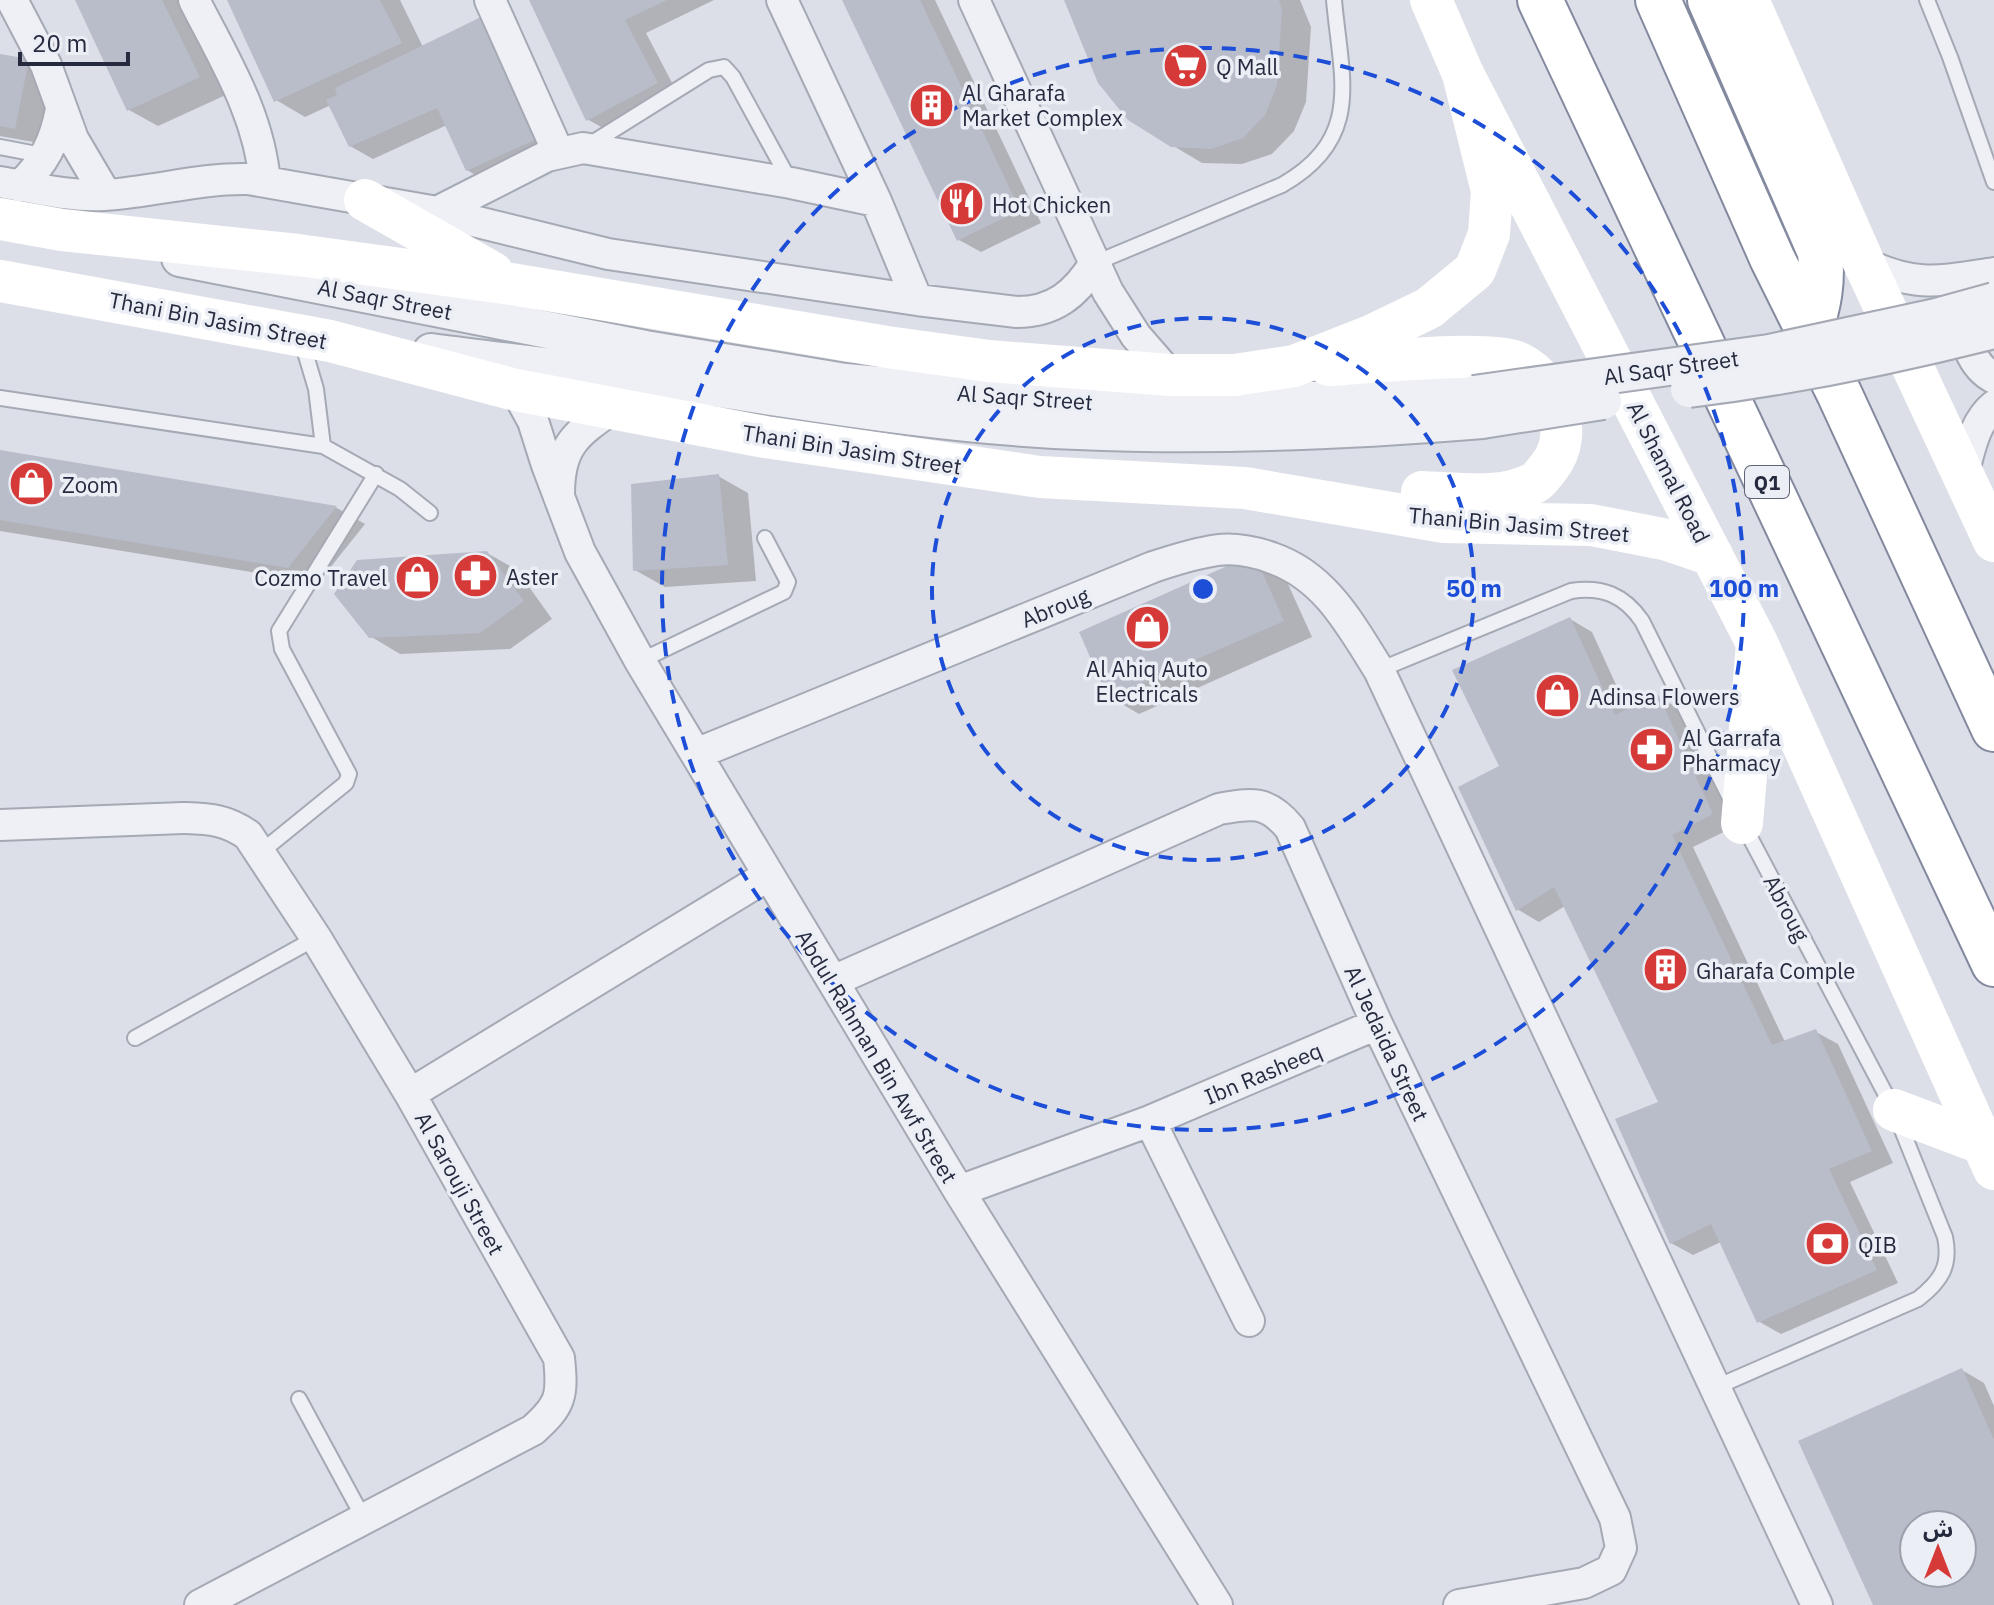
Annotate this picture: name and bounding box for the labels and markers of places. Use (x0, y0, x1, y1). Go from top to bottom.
supermarket icon: Q Mall (1161, 42, 1209, 90)
place label: Q Mall (1216, 52, 1278, 81)
place label: Al Gharafa Market Complex (962, 78, 1123, 132)
building icon: Al Gharafa Market Complex (907, 81, 955, 129)
restaurant icon: Hot Chicken (937, 180, 985, 228)
place label: Hot Chicken (992, 190, 1111, 219)
shop icon: Zoom (7, 460, 55, 508)
place label: Zoom (62, 470, 119, 499)
pharmacy icon: Aster (451, 552, 499, 600)
shop icon: Cozmo Travel (394, 553, 442, 601)
place label: Aster (506, 562, 558, 591)
place label: Cozmo Travel (254, 563, 387, 592)
centre of rings (1189, 575, 1217, 603)
shop icon: Al Ahiq Auto Electricals (1123, 603, 1171, 651)
place label: Al Ahiq Auto Electricals (1086, 654, 1208, 708)
shop icon: Adinsa Flowers (1534, 672, 1582, 720)
place label: Adinsa Flowers (1589, 682, 1740, 711)
place label: Al Garrafa Pharmacy (1682, 723, 1781, 777)
pharmacy icon: Al Garrafa Pharmacy (1627, 726, 1675, 774)
building icon: Gharafa Comple (1641, 946, 1689, 994)
place label: Gharafa Comple (1696, 956, 1855, 985)
bank icon: QIB (1803, 1220, 1851, 1268)
place label: QIB (1858, 1230, 1897, 1259)

